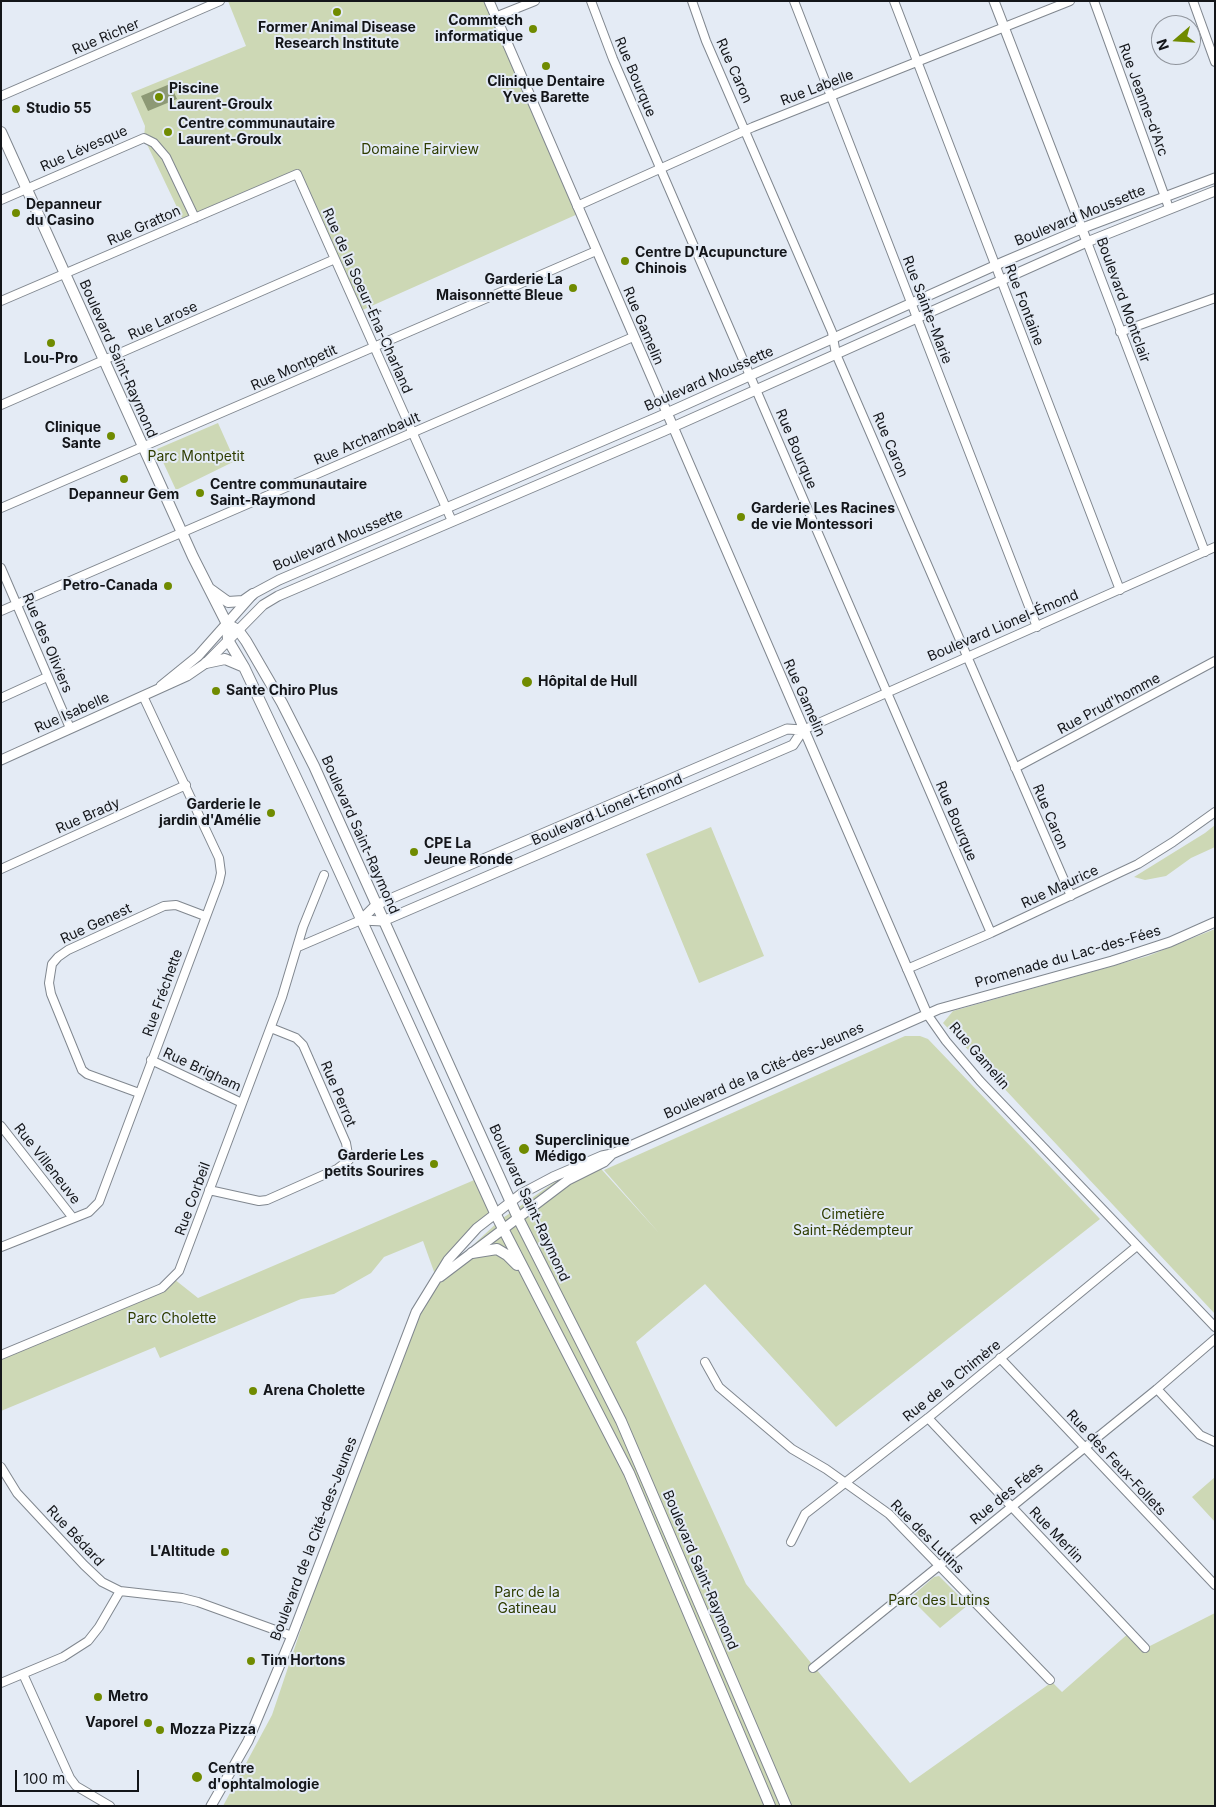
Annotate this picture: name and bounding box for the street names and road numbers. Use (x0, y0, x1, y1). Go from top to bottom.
street label: Rue Richer (70, 15, 142, 59)
street label: Rue Bourque (611, 34, 659, 120)
street label: Rue Caron (712, 36, 756, 106)
street label: Rue Jeanne-d'Arc (1115, 41, 1171, 159)
street label: Rue Labelle (778, 66, 856, 110)
street label: Rue Lévesque (38, 122, 130, 176)
street label: Boulevard Moussette (1012, 182, 1148, 250)
street label: Rue Gratton (105, 202, 183, 250)
street label: Rue de la Soeur-Éna-Charland (318, 206, 416, 396)
street label: Boulevard Montclair (1093, 235, 1153, 365)
street label: Rue Sainte-Marie (899, 254, 955, 366)
street label: Rue Fontaine (1001, 262, 1047, 348)
street label: Boulevard Saint-Raymond (75, 277, 161, 441)
street label: Rue Gamelin (619, 284, 667, 368)
street label: Rue Larose (126, 298, 200, 344)
street label: Rue Montpetit (248, 342, 340, 394)
street label: Boulevard Moussette (642, 343, 776, 415)
street label: Rue Bourque (772, 406, 820, 492)
street label: Rue Archambault (311, 409, 423, 469)
street label: Rue Caron (869, 410, 911, 480)
street label: Boulevard Moussette (271, 505, 405, 575)
street label: Boulevard Lionel-Émond (925, 587, 1081, 665)
street label: Rue des Oliviers (18, 590, 76, 696)
street label: Rue Gamelin (779, 657, 829, 739)
street label: Rue Prud'homme (1055, 670, 1163, 738)
street label: Rue Isabelle (32, 689, 112, 737)
street label: Boulevard Saint-Raymond (317, 753, 403, 917)
street label: Boulevard Lionel-Émond (529, 771, 685, 849)
street label: Rue Bourque (932, 778, 980, 864)
street label: Rue Caron (1029, 782, 1071, 852)
street label: Rue Brady (53, 794, 123, 838)
street label: Rue Maurice (1019, 862, 1101, 912)
street label: Rue Genest (58, 900, 134, 948)
street label: Promenade du Lac-des-Fées (973, 922, 1163, 992)
street label: Rue Fréchette (139, 947, 187, 1039)
street label: Boulevard de la Cité-des-Jeunes (661, 1019, 867, 1123)
street label: Rue Gamelin (945, 1019, 1013, 1093)
street label: Rue Brigham (160, 1045, 244, 1095)
street label: Rue Perrot (317, 1059, 359, 1129)
street label: Rue Villeneuve (10, 1120, 84, 1208)
street label: Boulevard Saint-Raymond (485, 1122, 573, 1284)
street label: Rue Corbeil (172, 1160, 214, 1238)
street label: Rue de la Chimère (900, 1336, 1004, 1426)
street label: Rue des Feux-Follets (1063, 1407, 1169, 1519)
street label: Boulevard de la Cité-des-Jeunes (267, 1435, 361, 1643)
street label: Rue des Fées (967, 1460, 1047, 1528)
street label: Boulevard Saint-Raymond (659, 1488, 741, 1652)
street label: Rue des Lutins (887, 1497, 967, 1577)
street label: Rue Bédard (43, 1502, 107, 1570)
street label: Rue Merlin (1025, 1504, 1087, 1566)

